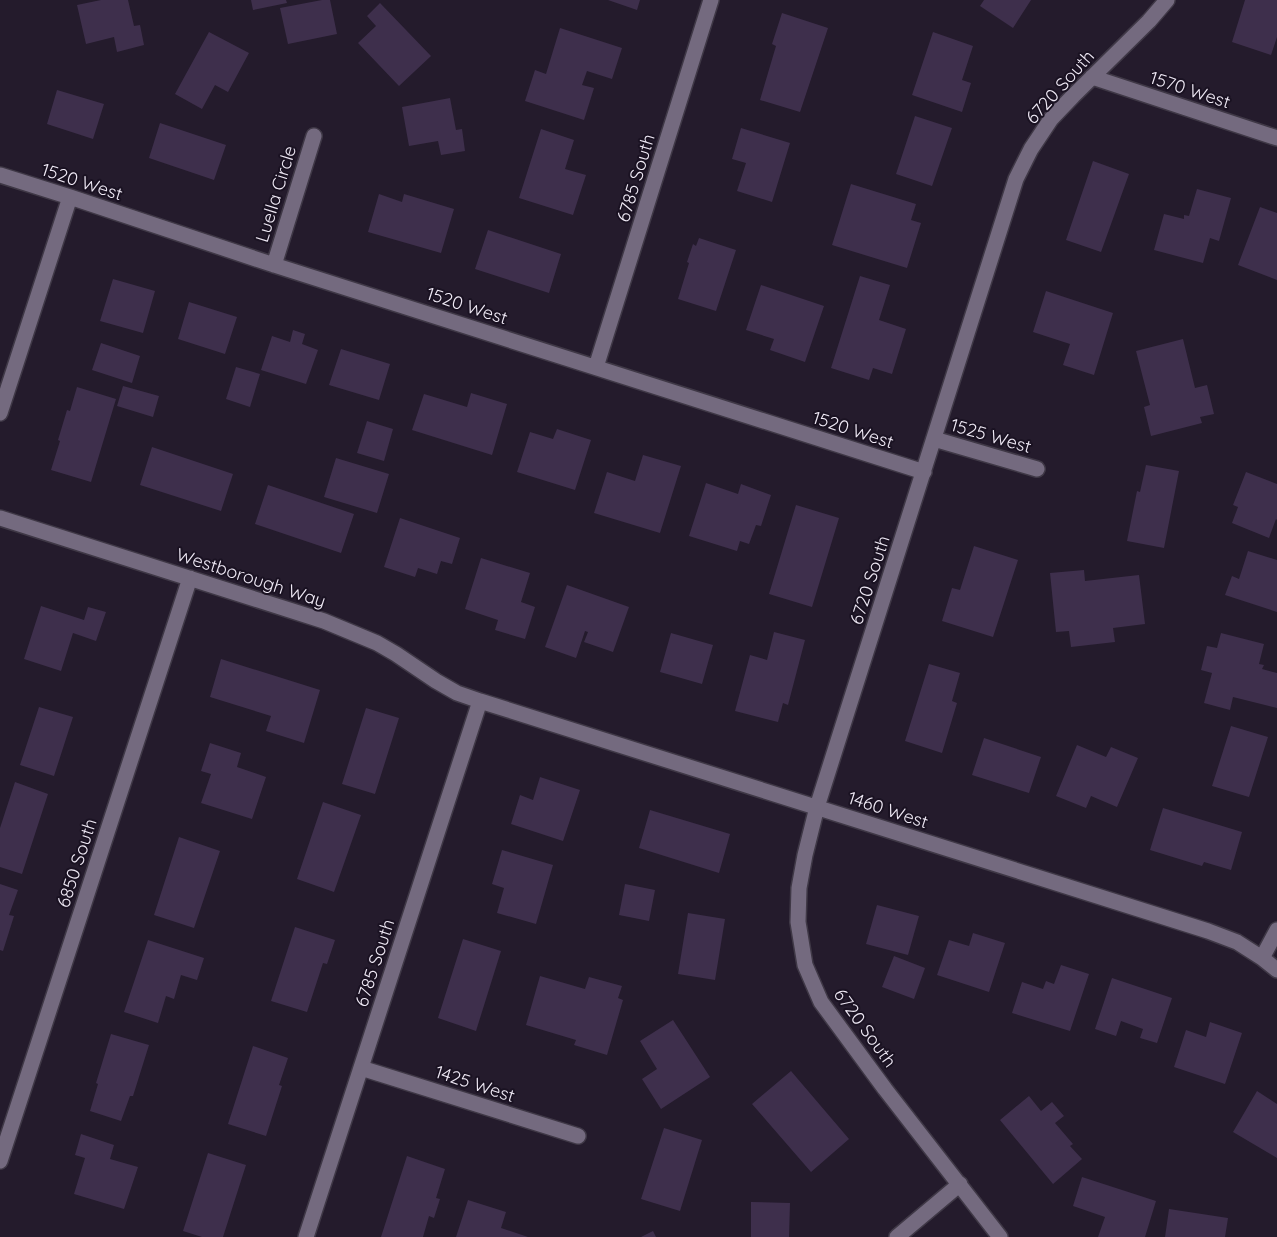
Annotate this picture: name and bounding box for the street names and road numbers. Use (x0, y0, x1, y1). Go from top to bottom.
street label: 6720 South (1020, 45, 1099, 129)
street label: 1570 West (1147, 66, 1233, 113)
street label: 6785 South (611, 131, 660, 225)
street label: Luella Circle (250, 143, 301, 245)
street label: 1520 West (39, 158, 126, 205)
street label: 1520 West (424, 282, 511, 329)
street label: 1520 West (810, 406, 897, 453)
street label: 1525 West (948, 413, 1034, 458)
street label: 6720 South (844, 533, 895, 627)
street label: Westborough Way (174, 543, 329, 613)
street label: 1460 West (845, 786, 931, 833)
street label: 6850 South (51, 815, 102, 910)
street label: 6785 South (350, 916, 400, 1010)
street label: 6720 South (829, 984, 902, 1072)
street label: 1425 West (432, 1060, 518, 1107)

